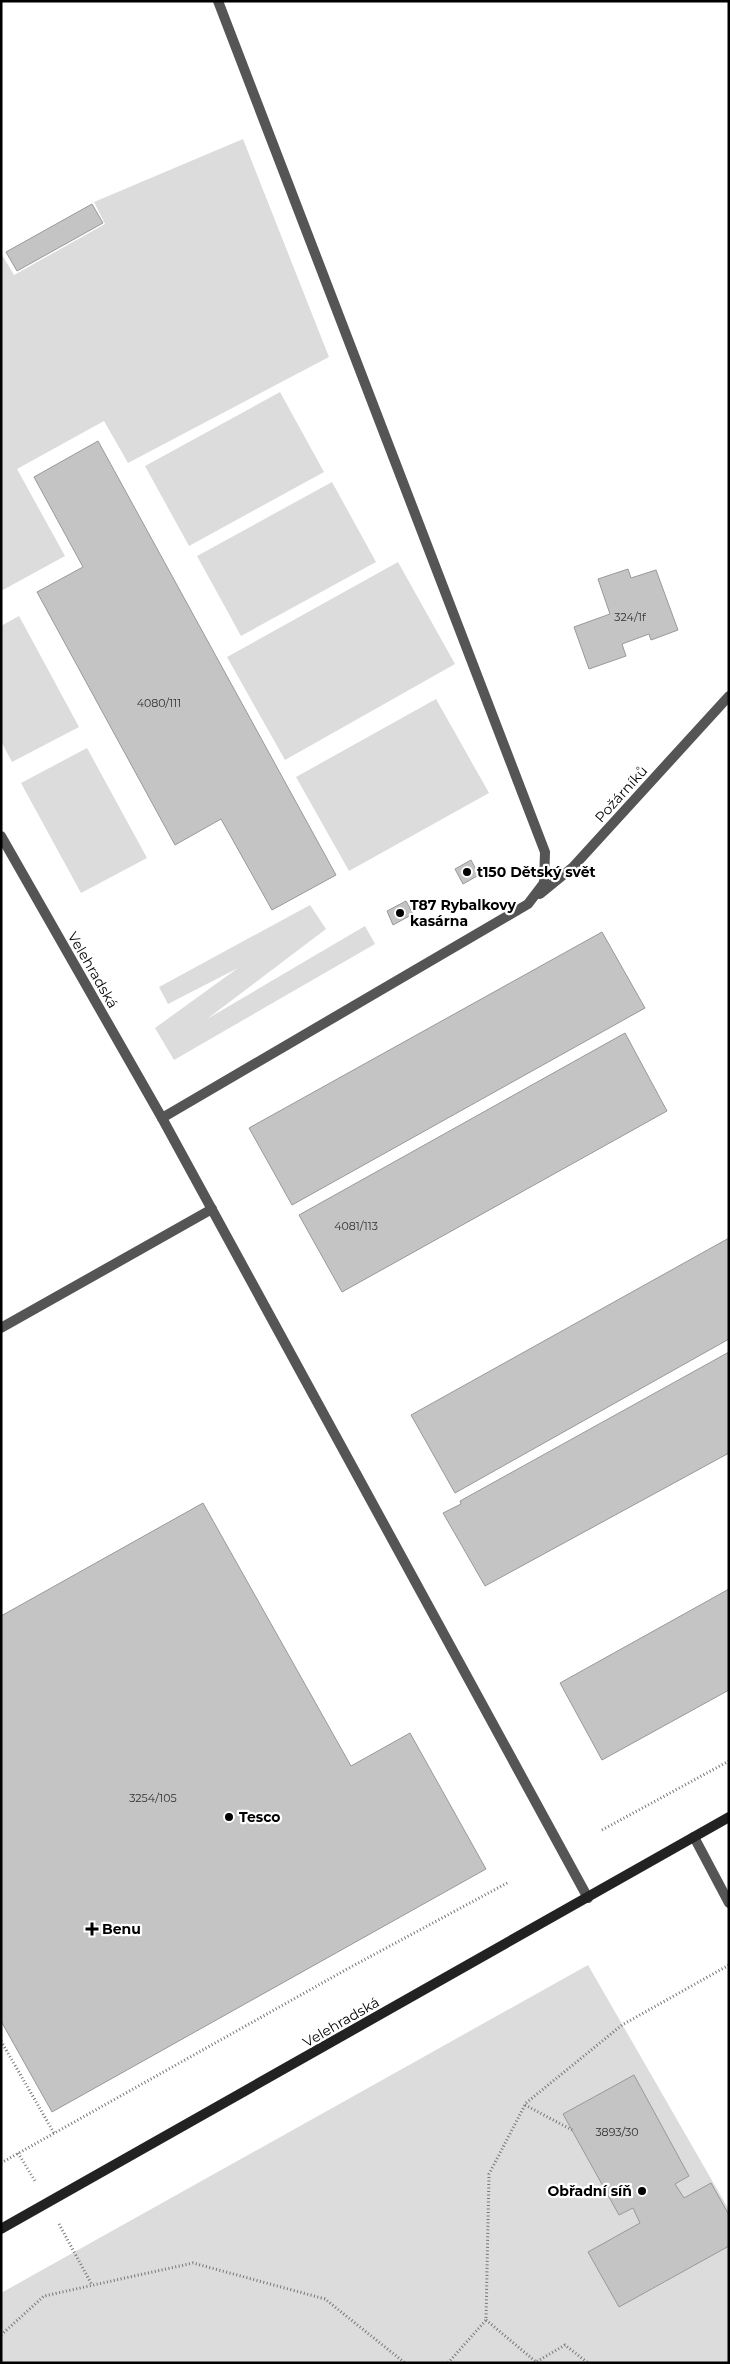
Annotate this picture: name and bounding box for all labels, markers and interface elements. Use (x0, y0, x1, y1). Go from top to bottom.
house number: 324/1f (614, 610, 647, 624)
house number: 4080/111 (137, 696, 181, 710)
street label: Požárníků (591, 762, 651, 826)
place label: t150 Dětský svět (477, 863, 596, 881)
marker: t150 Dětský svět (461, 866, 473, 878)
place label: T87 Rybalkovy kasárna (410, 896, 516, 930)
marker: T87 Rybalkovy kasárna (394, 907, 406, 919)
street label: Velehradská (64, 929, 122, 1011)
house number: 4081/113 (334, 1219, 378, 1233)
house number: 3254/105 (129, 1791, 177, 1805)
place label: Tesco (239, 1808, 281, 1826)
marker: Tesco (223, 1811, 235, 1823)
place label: Benu (102, 1920, 141, 1938)
marker: Benu (86, 1923, 98, 1935)
street label: Velehradská (300, 1993, 382, 2051)
house number: 3893/30 (595, 2125, 639, 2139)
place label: Obřadní síň (547, 2182, 632, 2200)
marker: Obřadní síň (636, 2185, 648, 2197)

